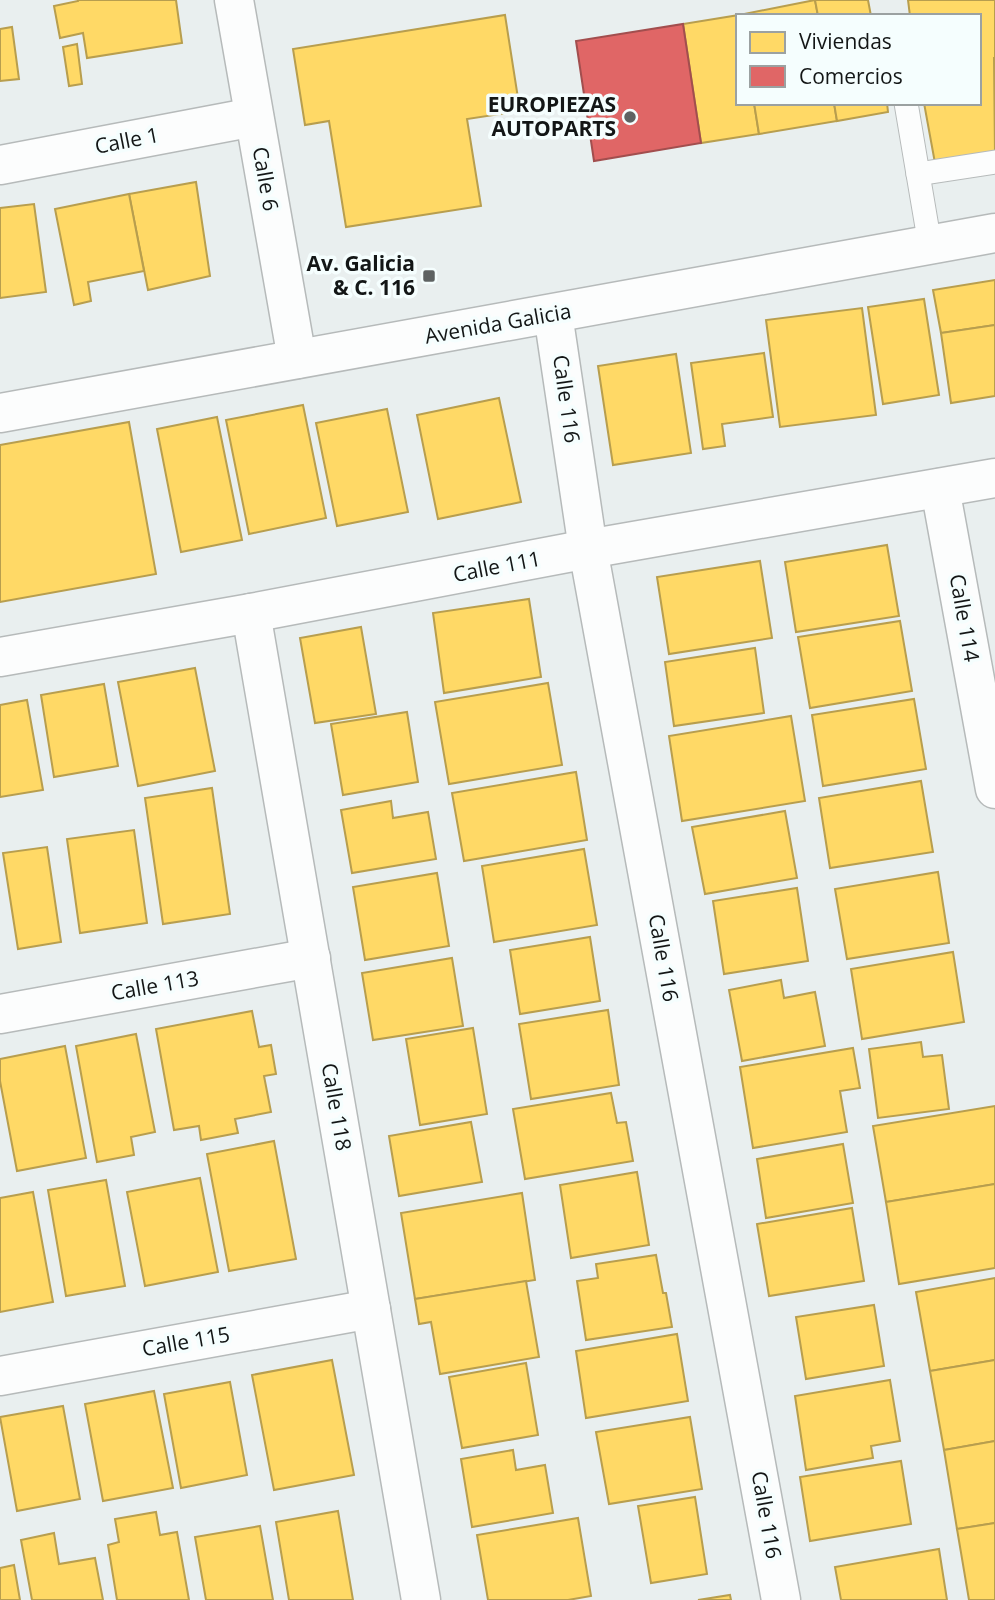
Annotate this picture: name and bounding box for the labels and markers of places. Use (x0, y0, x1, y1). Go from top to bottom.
place label: EUROPIEZAS AUTOPARTS (488, 90, 616, 142)
marker: EUROPIEZAS AUTOPARTS (622, 109, 638, 125)
place label: Av. Galicia & C. 116 (307, 249, 415, 301)
marker: Av. Galicia & C. 116 (421, 268, 437, 284)

